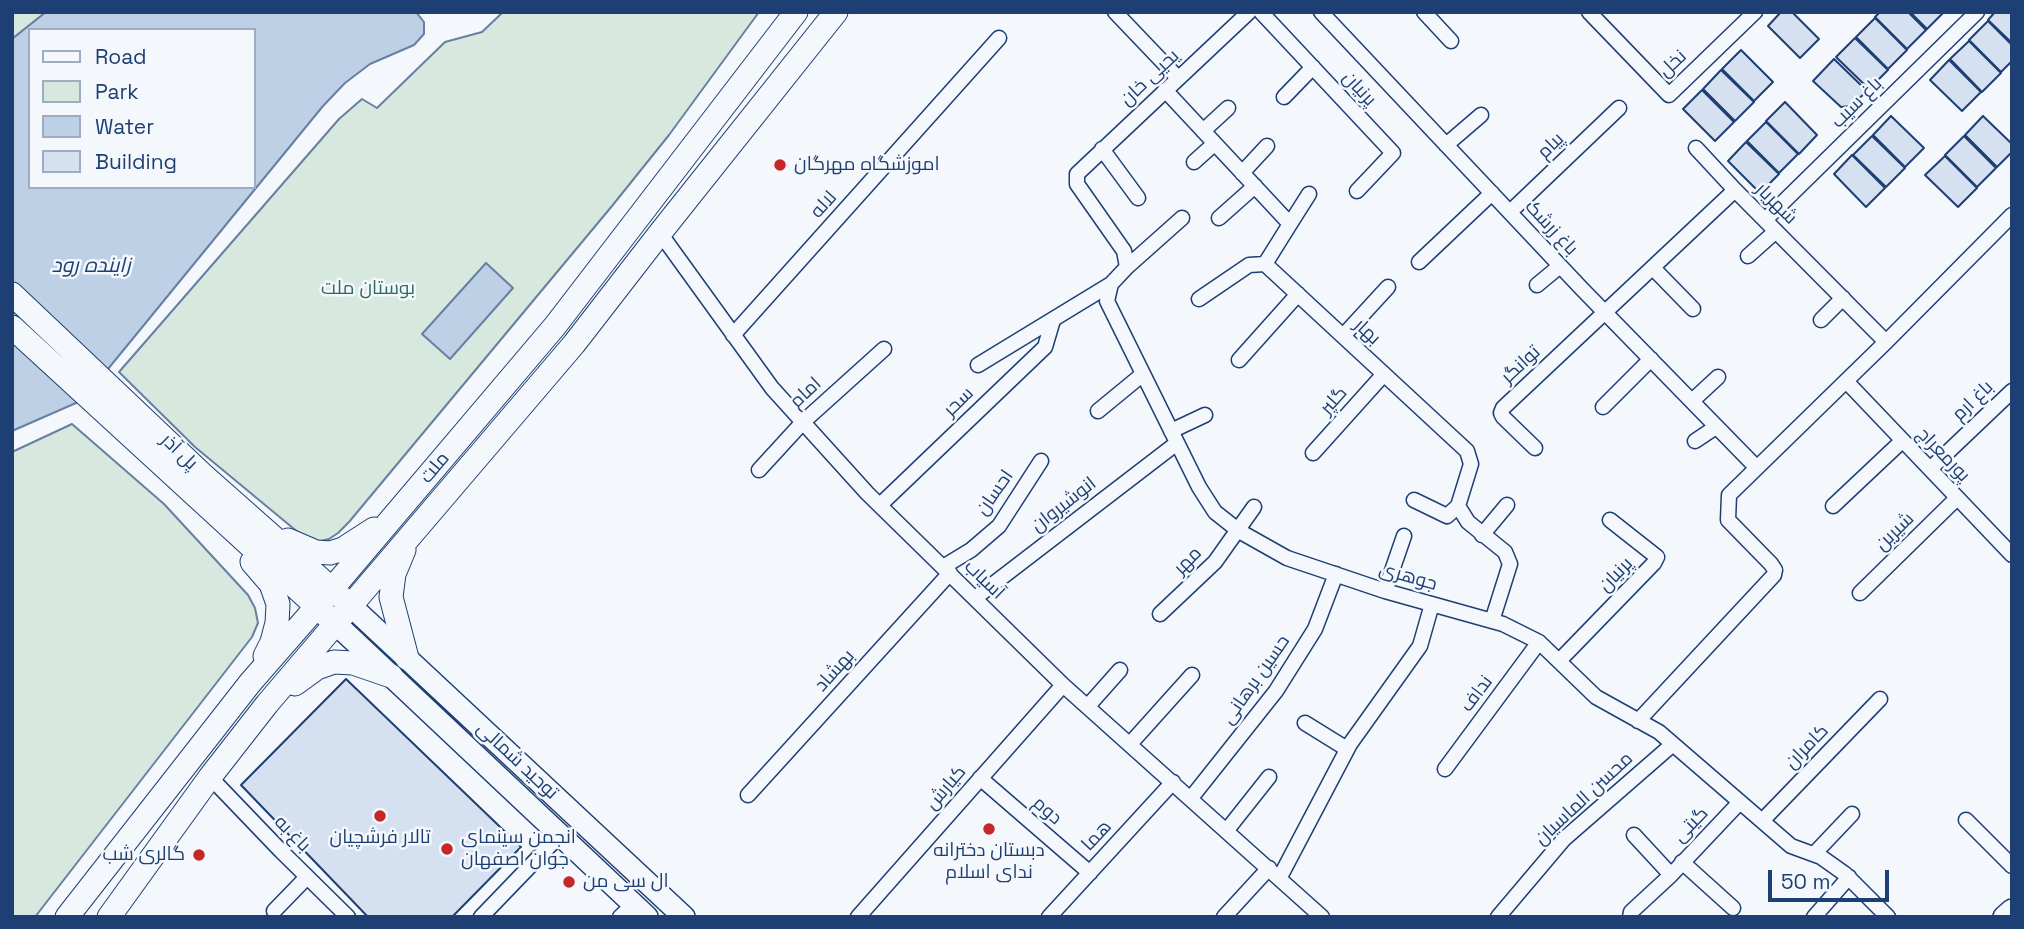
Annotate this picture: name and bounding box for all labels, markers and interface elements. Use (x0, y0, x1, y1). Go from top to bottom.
legend (28, 28, 256, 189)
text: Road (95, 43, 147, 70)
street label: یحیی خان (1116, 45, 1184, 111)
street label: نخل (1654, 45, 1692, 83)
street label: پرنیان (1337, 67, 1381, 111)
street label: باغ سیب (1827, 73, 1887, 133)
text: Park (95, 78, 139, 105)
text: Water (95, 113, 154, 140)
street label: پیام (1533, 128, 1569, 164)
text: Building (95, 148, 177, 175)
place label: اموزشگاه مهرگان (794, 154, 940, 176)
marker: اموزشگاه مهرگان (772, 157, 788, 173)
street label: شهریار (1750, 178, 1802, 230)
street label: لاله (806, 187, 842, 223)
street label: باغ زرشک (1520, 196, 1582, 260)
water label: زاینده رود (52, 253, 130, 279)
park label: بوستان ملت (321, 278, 415, 300)
street label: بهار (1349, 314, 1385, 350)
street label: توانگر (1497, 341, 1545, 389)
street label: امام (785, 373, 827, 413)
street label: باغ ارم (1948, 376, 1998, 426)
street label: سحر (939, 382, 979, 422)
street label: گلپر (1316, 382, 1352, 420)
street label: پورمعراج (1911, 423, 1975, 487)
street label: پل آذر (156, 429, 202, 475)
street label: ملت (415, 448, 455, 488)
street label: احسان (971, 466, 1019, 520)
street label: انوشیروان (1027, 473, 1101, 537)
street label: شیرین (1871, 508, 1919, 556)
street label: مهر (1169, 542, 1207, 580)
street label: پرنیان (1594, 553, 1638, 597)
street label: آسیاب (959, 555, 1009, 605)
street label: جوهری (1376, 558, 1440, 596)
street label: حسین برهانی (1217, 631, 1295, 729)
street label: بهشاد (810, 645, 860, 697)
street label: نداف (1456, 671, 1498, 717)
street label: توحید شمالی (471, 717, 563, 805)
street label: کامران (1780, 720, 1834, 774)
street label: محسن الماسیان (1530, 748, 1638, 850)
street label: کیارش (921, 761, 971, 815)
street label: دوم (1028, 792, 1066, 830)
street label: گیتی (1669, 802, 1713, 848)
marker: تالار فرشچیان (372, 808, 388, 824)
street label: باغ به (269, 811, 315, 857)
street label: هما (1077, 816, 1117, 856)
marker: دبستان دخترانه ندای اسلام (981, 821, 997, 837)
place label: تالار فرشچیان (329, 827, 431, 849)
place label: انجمن سینمای جوان اصفهان (461, 827, 576, 871)
place label: دبستان دخترانه ندای اسلام (933, 840, 1045, 884)
marker: انجمن سینمای جوان اصفهان (439, 841, 455, 857)
place label: گالری شب (103, 844, 185, 866)
marker: گالری شب (191, 847, 207, 863)
scale bar (1772, 856, 1893, 900)
text: 50 m (1781, 868, 1831, 895)
place label: ال سی من (583, 871, 669, 893)
marker: ال سی من (561, 874, 577, 890)

